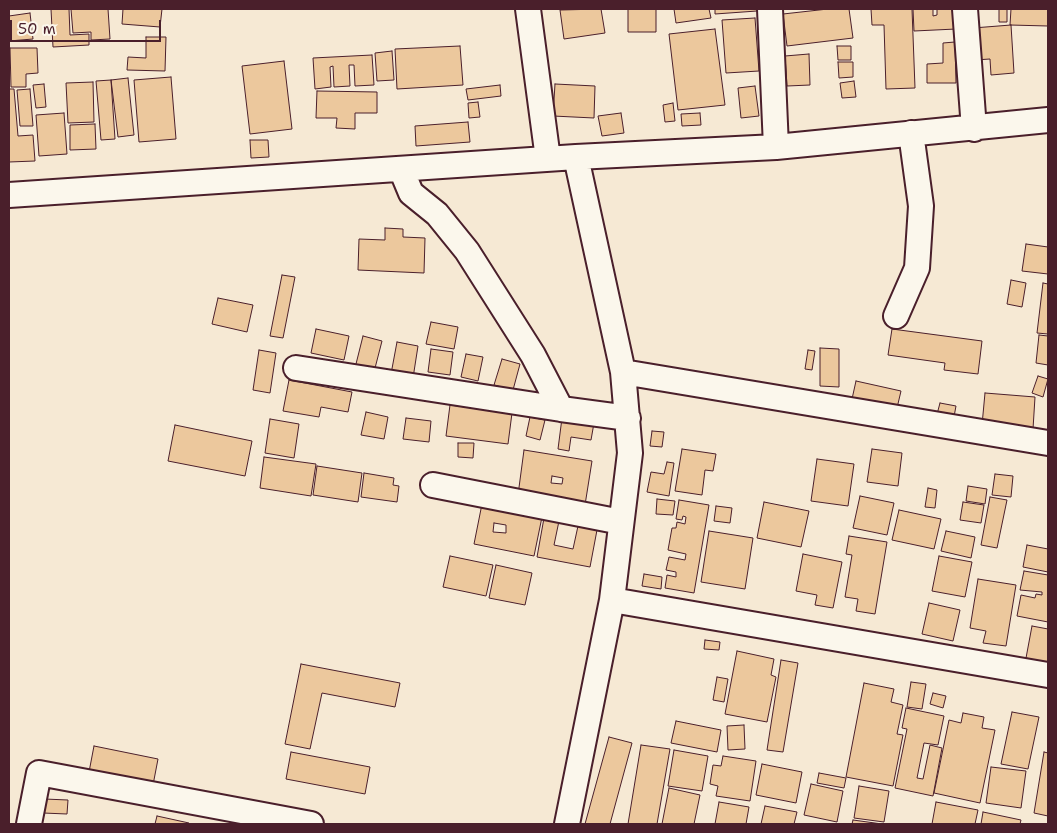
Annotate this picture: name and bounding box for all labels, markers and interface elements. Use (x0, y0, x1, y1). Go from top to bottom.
scale bar (12, 10, 164, 42)
text: 50 m (18, 19, 56, 39)

